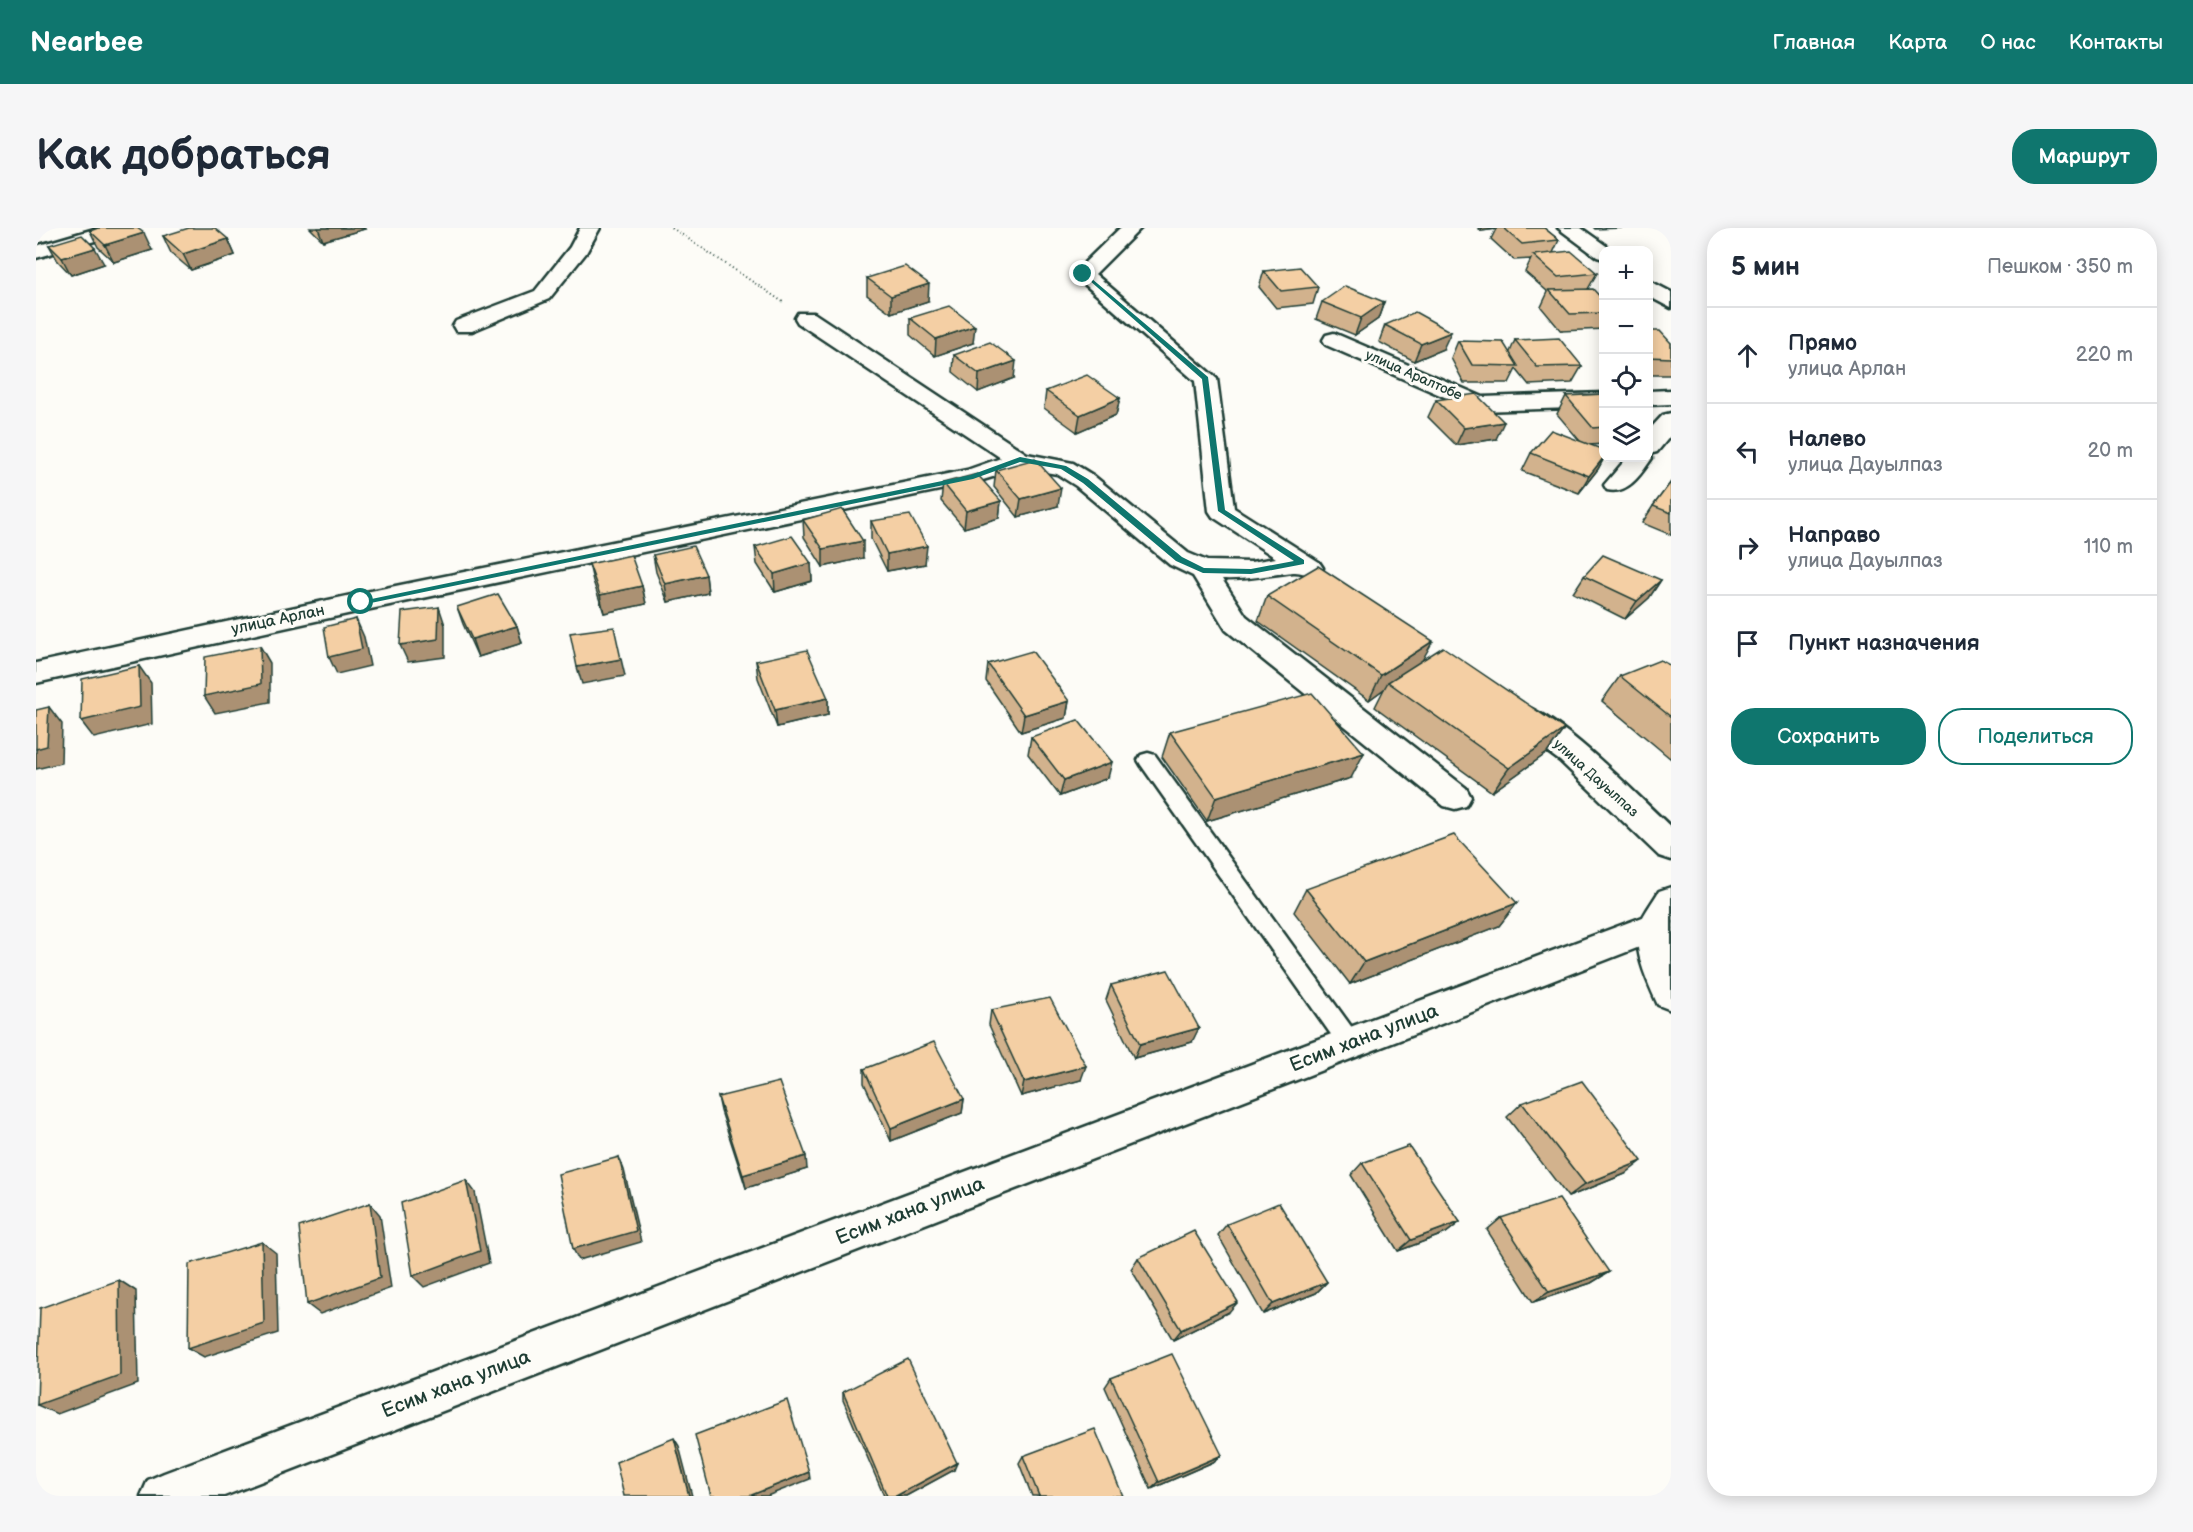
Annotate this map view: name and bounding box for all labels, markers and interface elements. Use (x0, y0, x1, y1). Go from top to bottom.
text: Nearbee (30, 26, 143, 59)
text: Главная (1772, 30, 1855, 55)
text: Карта (1888, 30, 1947, 55)
text: О нас (1980, 30, 2036, 55)
text: Контакты (2069, 30, 2163, 55)
button: Маршрут (2012, 129, 2157, 184)
text: Как добраться (36, 131, 331, 182)
map controls (1599, 246, 1653, 462)
button: + (1599, 246, 1653, 300)
text: 5 мин (1731, 252, 1800, 283)
text: Пешком · 350 m (1987, 255, 2133, 279)
route end (1069, 260, 1095, 286)
button: − (1599, 300, 1653, 354)
text: Прямо (1788, 330, 1857, 357)
icon: ahead (1731, 339, 1764, 372)
text: 220 m (2076, 343, 2133, 367)
street label: улица Аралтобе (1363, 346, 1465, 404)
button: locate (1599, 354, 1653, 408)
text: улица Арлан (1788, 357, 1906, 381)
button: layers (1599, 408, 1653, 462)
text: Налево (1788, 426, 1866, 453)
icon: left (1731, 435, 1764, 468)
text: 20 m (2088, 439, 2133, 463)
text: улица Дауылпаз (1788, 453, 1943, 477)
text: Направо (1788, 522, 1880, 549)
icon: right (1731, 531, 1764, 564)
text: 110 m (2084, 535, 2133, 559)
text: улица Дауылпаз (1788, 549, 1943, 573)
route start (347, 588, 373, 614)
street label: улица Арлан (230, 601, 326, 639)
icon: arrive (1731, 627, 1764, 660)
text: Пункт назначения (1788, 630, 1980, 657)
button: Сохранить (1731, 708, 1926, 765)
button: Поделиться (1938, 708, 2133, 765)
street label: улица Дауылпаз (1550, 735, 1642, 821)
street label: Есим хана улица (1286, 999, 1442, 1077)
street label: Есим хана улица (832, 1172, 988, 1250)
street label: Есим хана улица (378, 1345, 534, 1423)

